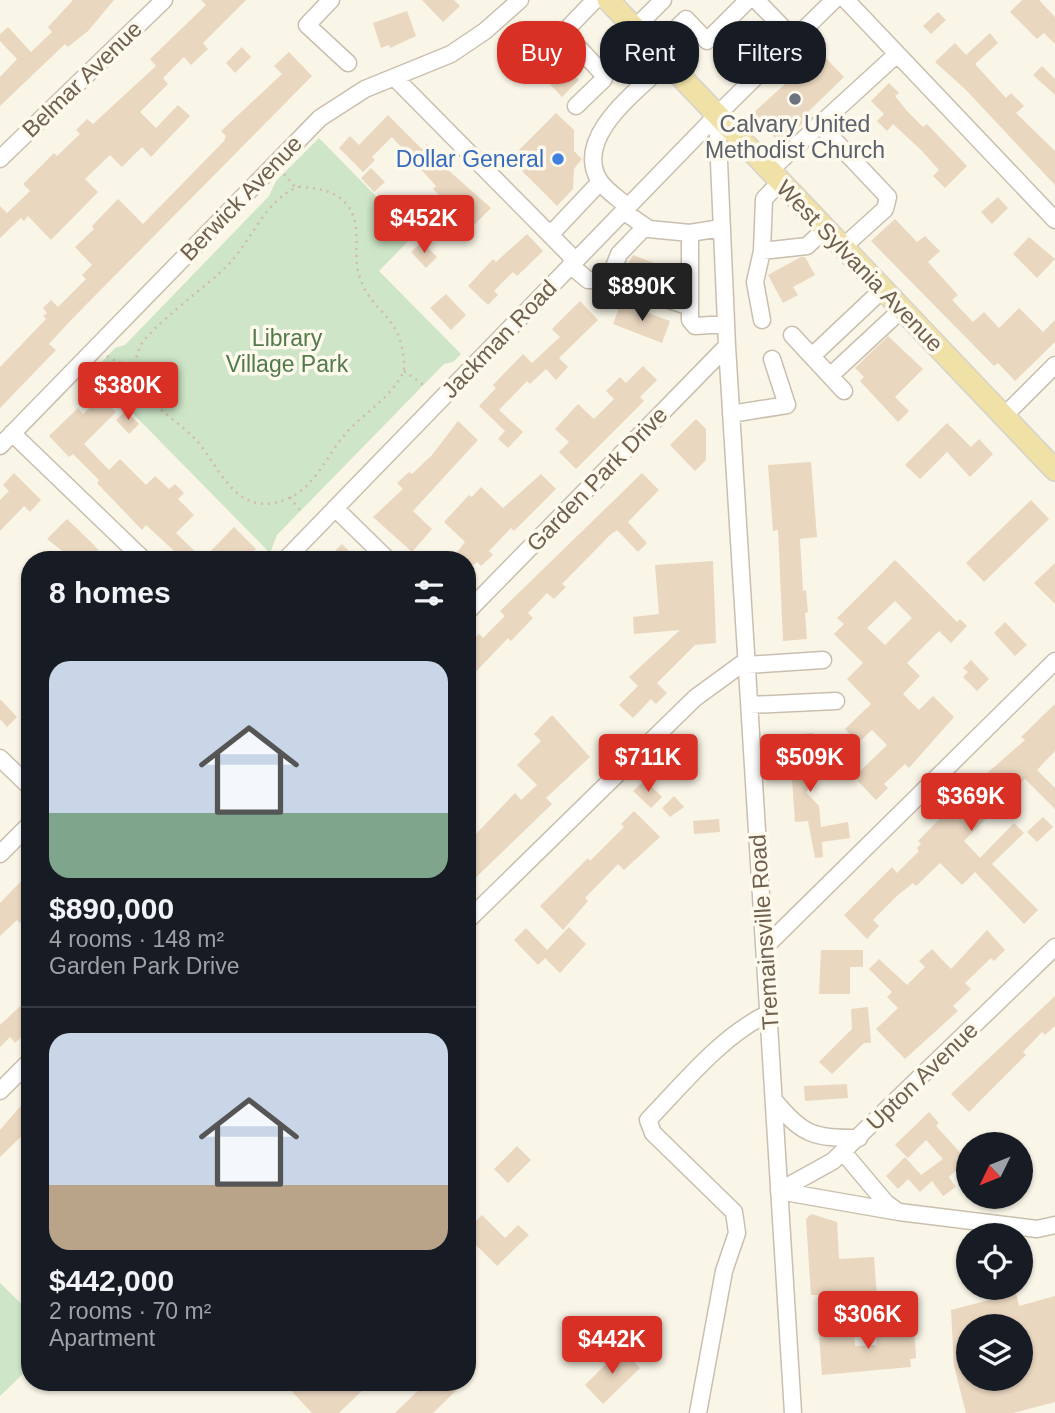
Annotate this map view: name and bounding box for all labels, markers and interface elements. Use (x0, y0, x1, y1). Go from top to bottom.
street label: Belmar Avenue (17, 16, 147, 142)
chip: Buy (497, 21, 586, 84)
chip: Rent (600, 21, 699, 84)
chip: Filters (713, 21, 826, 84)
marker: Calvary United Methodist Church (787, 91, 803, 107)
place label: Calvary United Methodist Church (705, 111, 885, 163)
street label: Berwick Avenue (175, 130, 307, 266)
place label: Dollar General (396, 146, 544, 172)
marker: Dollar General (550, 151, 566, 167)
street label: West Sylvania Avenue (771, 175, 949, 357)
pin: $452K (375, 196, 473, 255)
text: $452K (390, 205, 458, 231)
pin: $890K (593, 264, 691, 323)
text: $890K (608, 273, 676, 299)
street label: Jackman Road (436, 275, 562, 403)
park label: Library Village Park (226, 325, 349, 377)
pin: $380K (79, 362, 177, 422)
text: $380K (94, 372, 162, 398)
street label: Garden Park Drive (521, 401, 673, 557)
icon: filters (410, 574, 448, 612)
text: 8 homes (49, 576, 171, 609)
icon: home (186, 707, 312, 833)
pin: $711K (599, 734, 697, 794)
pin: $509K (761, 734, 859, 794)
text: $711K (615, 744, 681, 770)
text: $509K (776, 744, 844, 770)
pin: $369K (922, 774, 1020, 833)
text: $369K (937, 783, 1005, 809)
street label: Tremainsville Road (744, 833, 784, 1031)
text: $890,000 (49, 892, 174, 925)
text: 4 rooms · 148 m² (49, 926, 224, 952)
text: Garden Park Drive (49, 953, 239, 979)
street label: Upton Avenue (861, 1017, 983, 1135)
icon: home (186, 1079, 312, 1205)
north arrow (956, 1132, 1032, 1209)
map controls (956, 1132, 1033, 1391)
button: locate (956, 1223, 1033, 1300)
text: $442,000 (49, 1264, 174, 1297)
pin: $306K (819, 1292, 917, 1351)
text: 2 rooms · 70 m² (49, 1298, 211, 1324)
text: $306K (834, 1301, 902, 1327)
button: layers (956, 1314, 1033, 1391)
pin: $442K (563, 1316, 661, 1376)
text: Apartment (49, 1325, 155, 1351)
text: $442K (578, 1326, 646, 1352)

